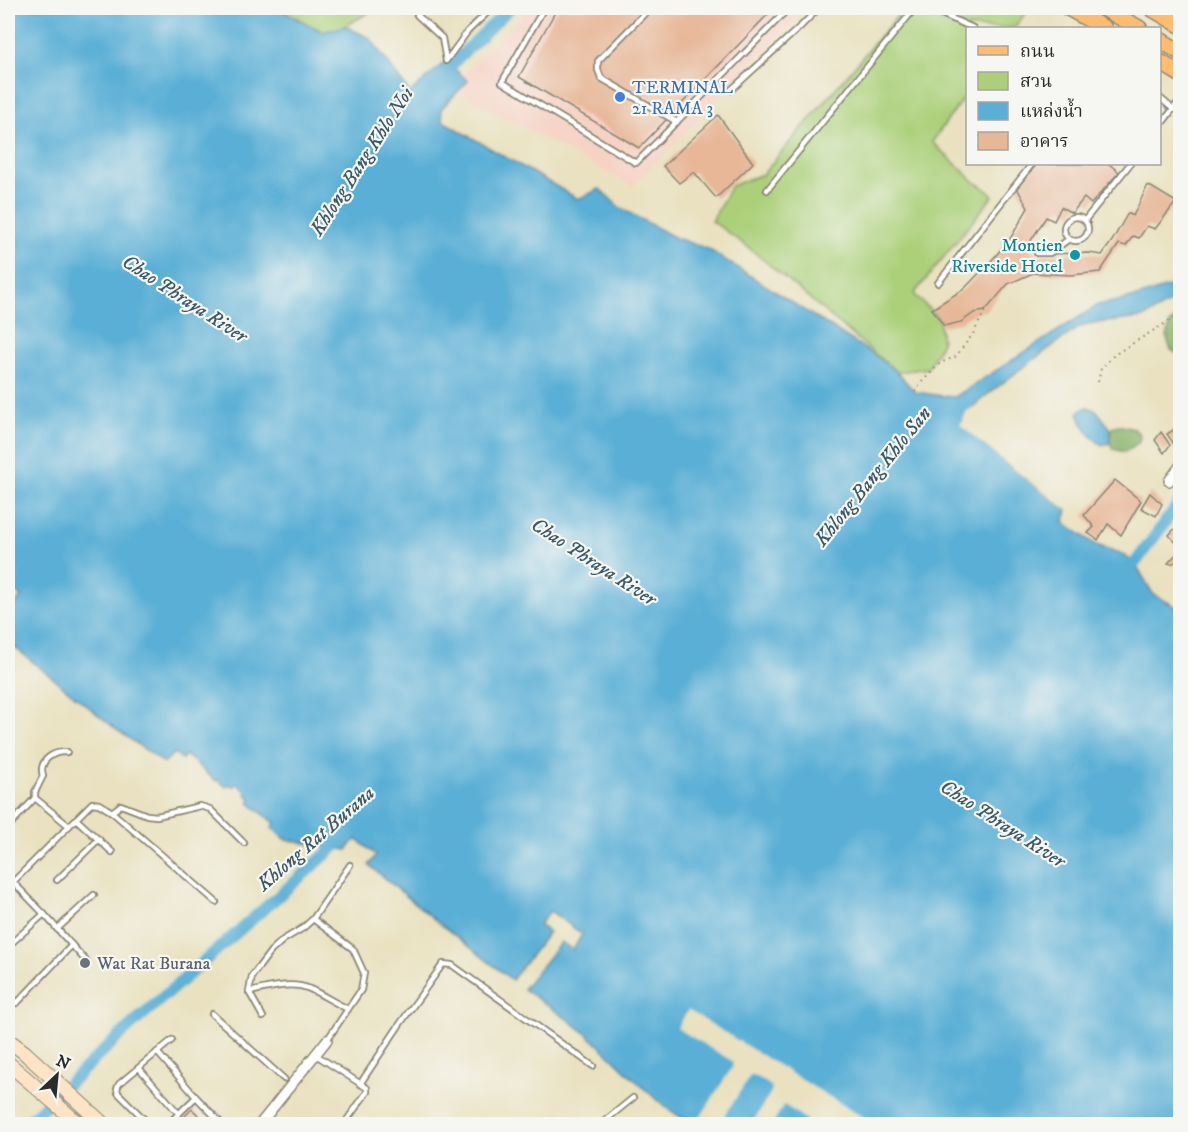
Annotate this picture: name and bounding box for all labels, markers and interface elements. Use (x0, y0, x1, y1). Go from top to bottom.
legend (966, 27, 1161, 165)
text: ถนน (1020, 41, 1055, 63)
text: สวน (1020, 71, 1052, 93)
place label: TERMINAL 21 RAMA 3 (632, 77, 733, 120)
water label: Khlong Bang Khlo Noi (304, 81, 421, 242)
marker: TERMINAL 21 RAMA 3 (613, 90, 627, 104)
text: แหล่งน้ำ (1020, 97, 1083, 123)
text: อาคาร (1020, 131, 1069, 153)
place label: Montien Riverside Hotel (951, 235, 1064, 278)
marker: Montien Riverside Hotel (1068, 248, 1082, 262)
water label: Chao Phraya River (117, 250, 253, 350)
water label: Khlong Bang Khlo San (809, 402, 937, 553)
water label: Chao Phraya River (526, 513, 662, 613)
water label: Chao Phraya River (935, 775, 1071, 875)
water label: Khlong Rat Burana (251, 781, 380, 898)
place label: Wat Rat Burana (96, 953, 211, 975)
marker: Wat Rat Burana (78, 956, 92, 970)
north arrow (27, 1045, 87, 1105)
text: N (53, 1051, 73, 1074)

